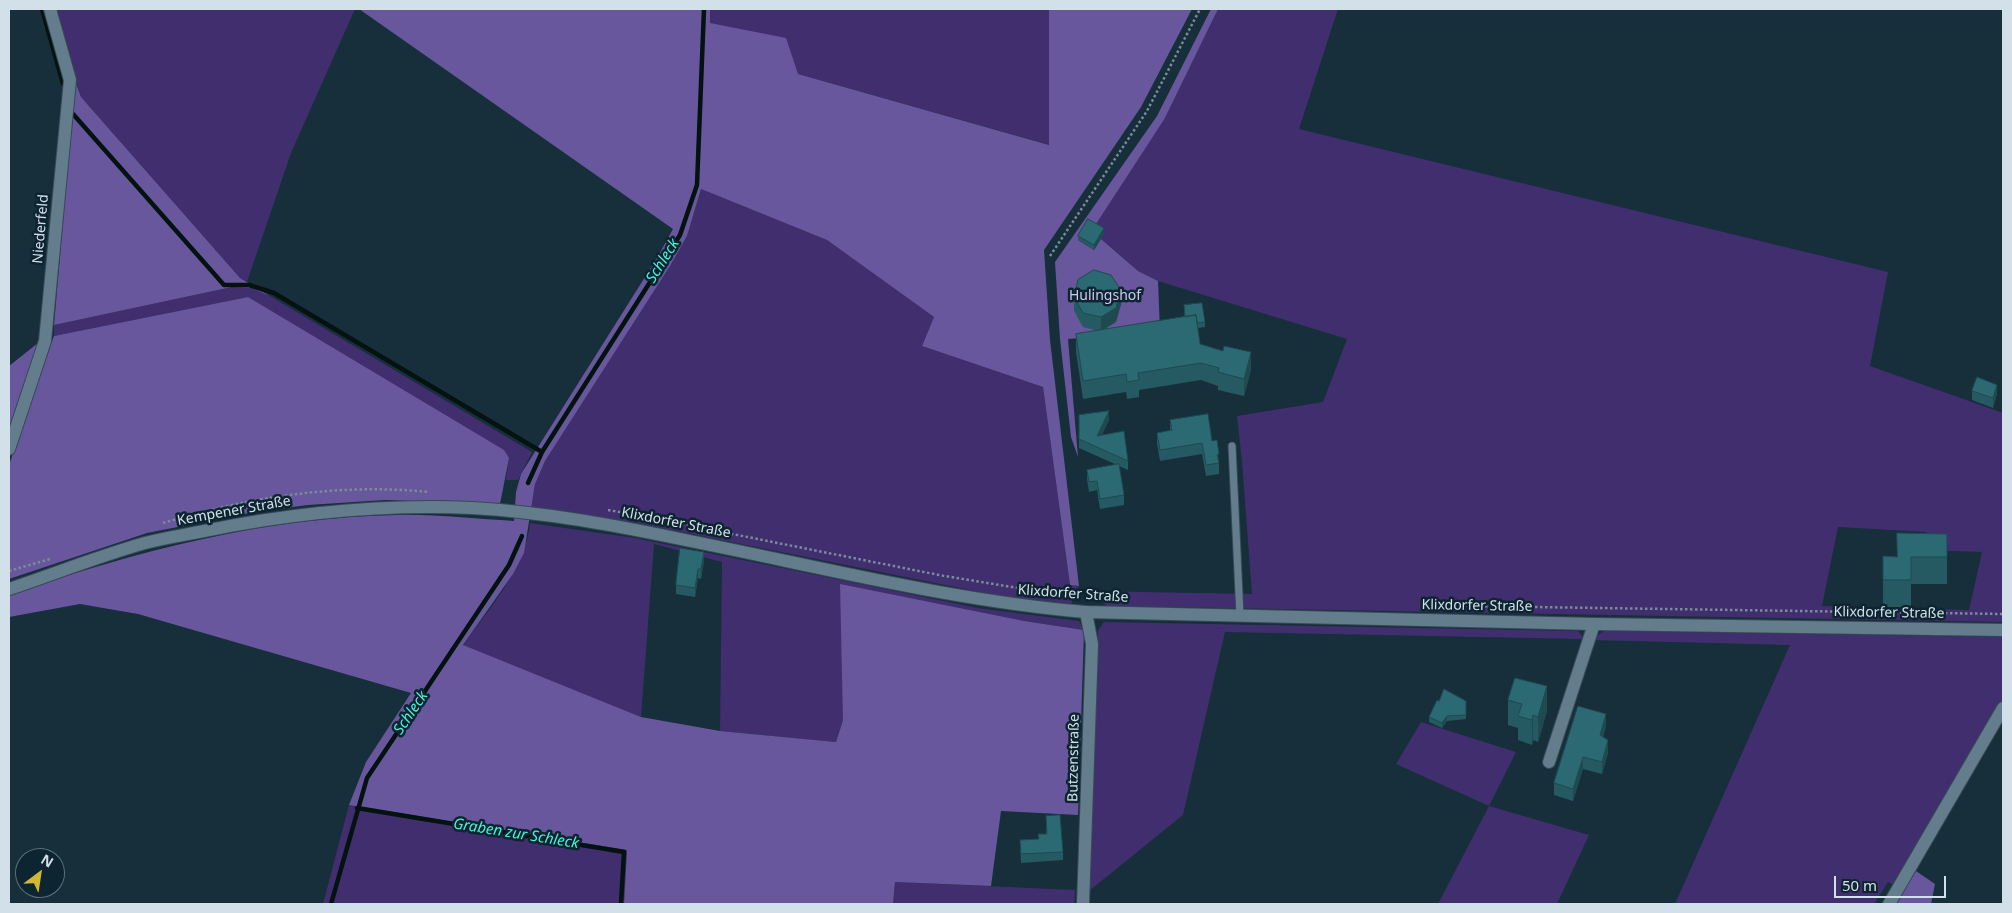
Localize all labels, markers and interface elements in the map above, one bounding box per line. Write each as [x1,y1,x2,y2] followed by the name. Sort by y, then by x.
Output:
[30,194,52,264] street label: Niederfeld
[642,236,684,286] water label: Schleck
[1069,288,1141,304] park label: Hulingshof
[176,493,292,529] street label: Kempener Straße
[620,504,732,542] street label: Klixdorfer Straße
[1017,582,1129,606] street label: Klixdorfer Straße
[1421,597,1533,615] street label: Klixdorfer Straße
[1833,604,1945,622] street label: Klixdorfer Straße
[390,688,432,738] water label: Schleck
[1065,714,1083,802] street label: Butzenstraße
[452,815,580,853] water label: Graben zur Schleck
[15,848,65,898] north arrow
[38,849,57,872] text: N
[1837,866,1950,898] scale bar
[1842,875,1877,895] text: 50 m

